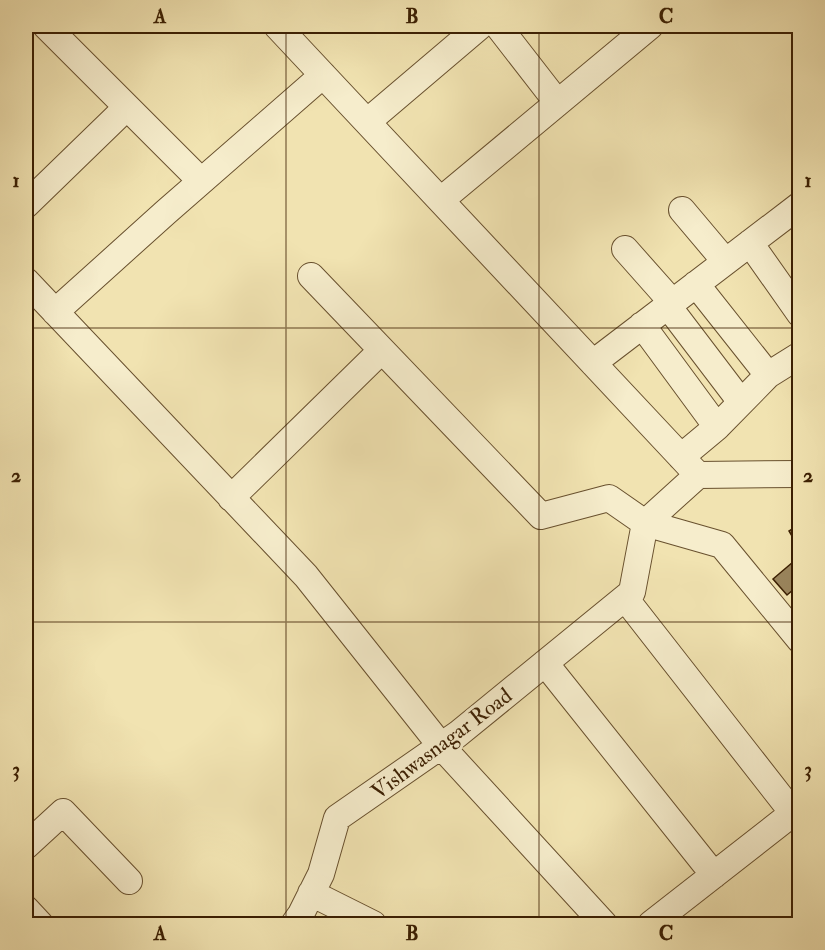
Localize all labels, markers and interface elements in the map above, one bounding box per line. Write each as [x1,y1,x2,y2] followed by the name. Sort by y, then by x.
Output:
[153,4,167,29] text: A
[405,4,419,29] text: B
[659,4,673,29] text: C
[12,168,20,193] text: 1
[804,168,812,193] text: 1
[11,463,21,488] text: 2
[803,463,813,488] text: 2
[366,682,518,806] street label: Vishwasnagar Road
[12,757,20,782] text: 3
[804,757,812,782] text: 3
[153,921,167,946] text: A
[405,921,419,946] text: B
[659,921,673,946] text: C

